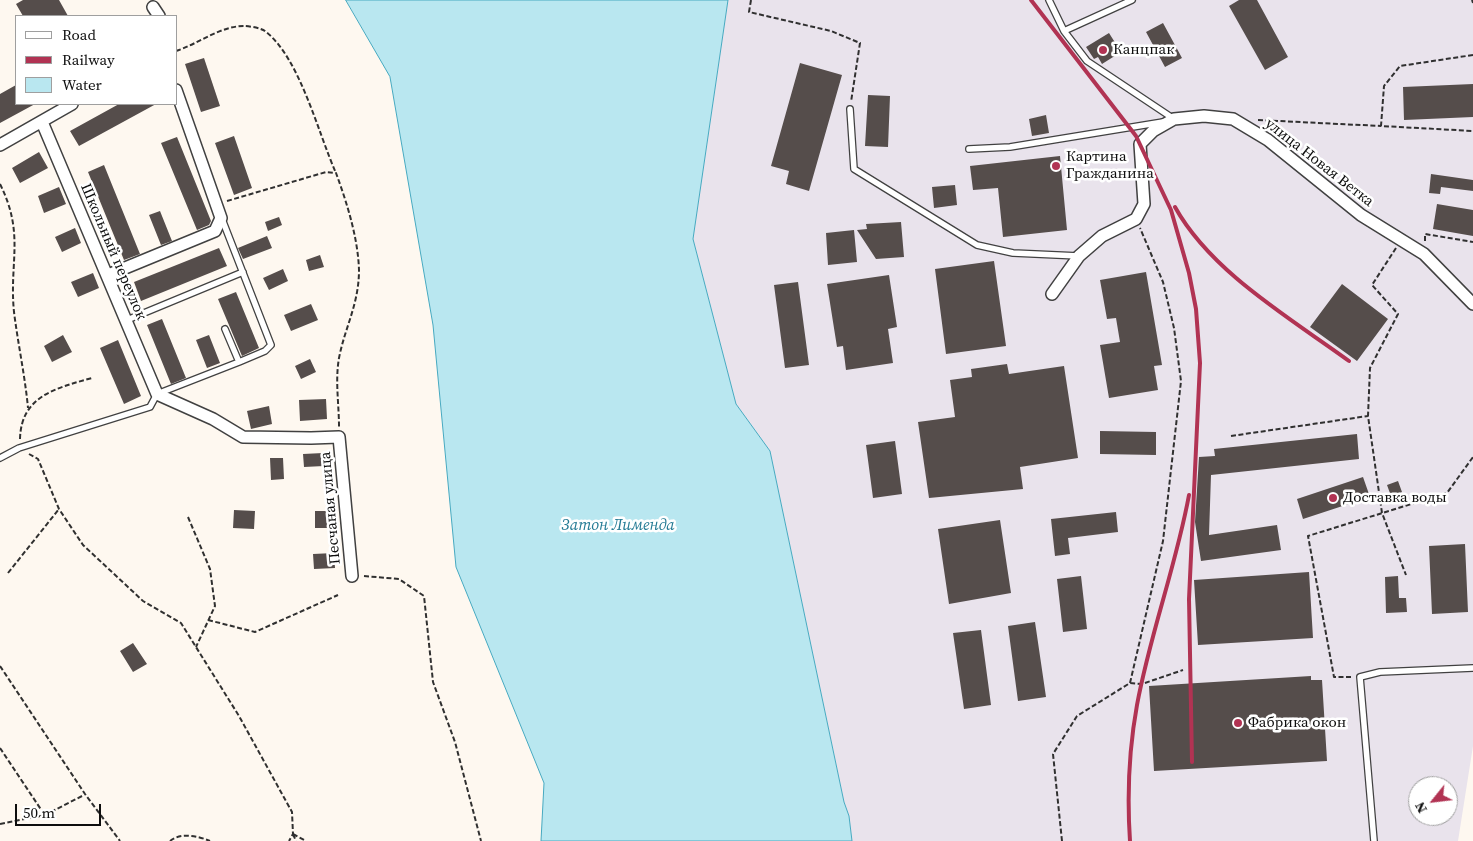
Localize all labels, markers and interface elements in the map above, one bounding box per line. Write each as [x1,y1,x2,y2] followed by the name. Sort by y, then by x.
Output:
[15,15,178,105] legend
[62,24,96,45] text: Road
[1113,41,1174,59] place label: Канцпак
[1097,44,1109,56] marker: Канцпак
[62,49,115,70] text: Railway
[62,74,102,95] text: Water
[1261,115,1377,211] street label: улица Новая Ветка
[1066,148,1154,183] place label: Картина Гражданина
[1050,160,1062,172] marker: Картина Гражданина
[76,181,150,323] street label: Школьный переулок
[317,451,345,565] street label: Песчаная улица
[1343,489,1447,507] place label: Доставка воды
[1327,492,1339,504] marker: Доставка воды
[561,516,675,536] water label: Затон Лименда
[1248,714,1346,732] place label: Фабрика окон
[1232,717,1244,729] marker: Фабрика окон
[1408,776,1458,826] north arrow
[18,794,104,826] scale bar
[1410,798,1432,817] text: N
[23,802,55,823] text: 50 m

